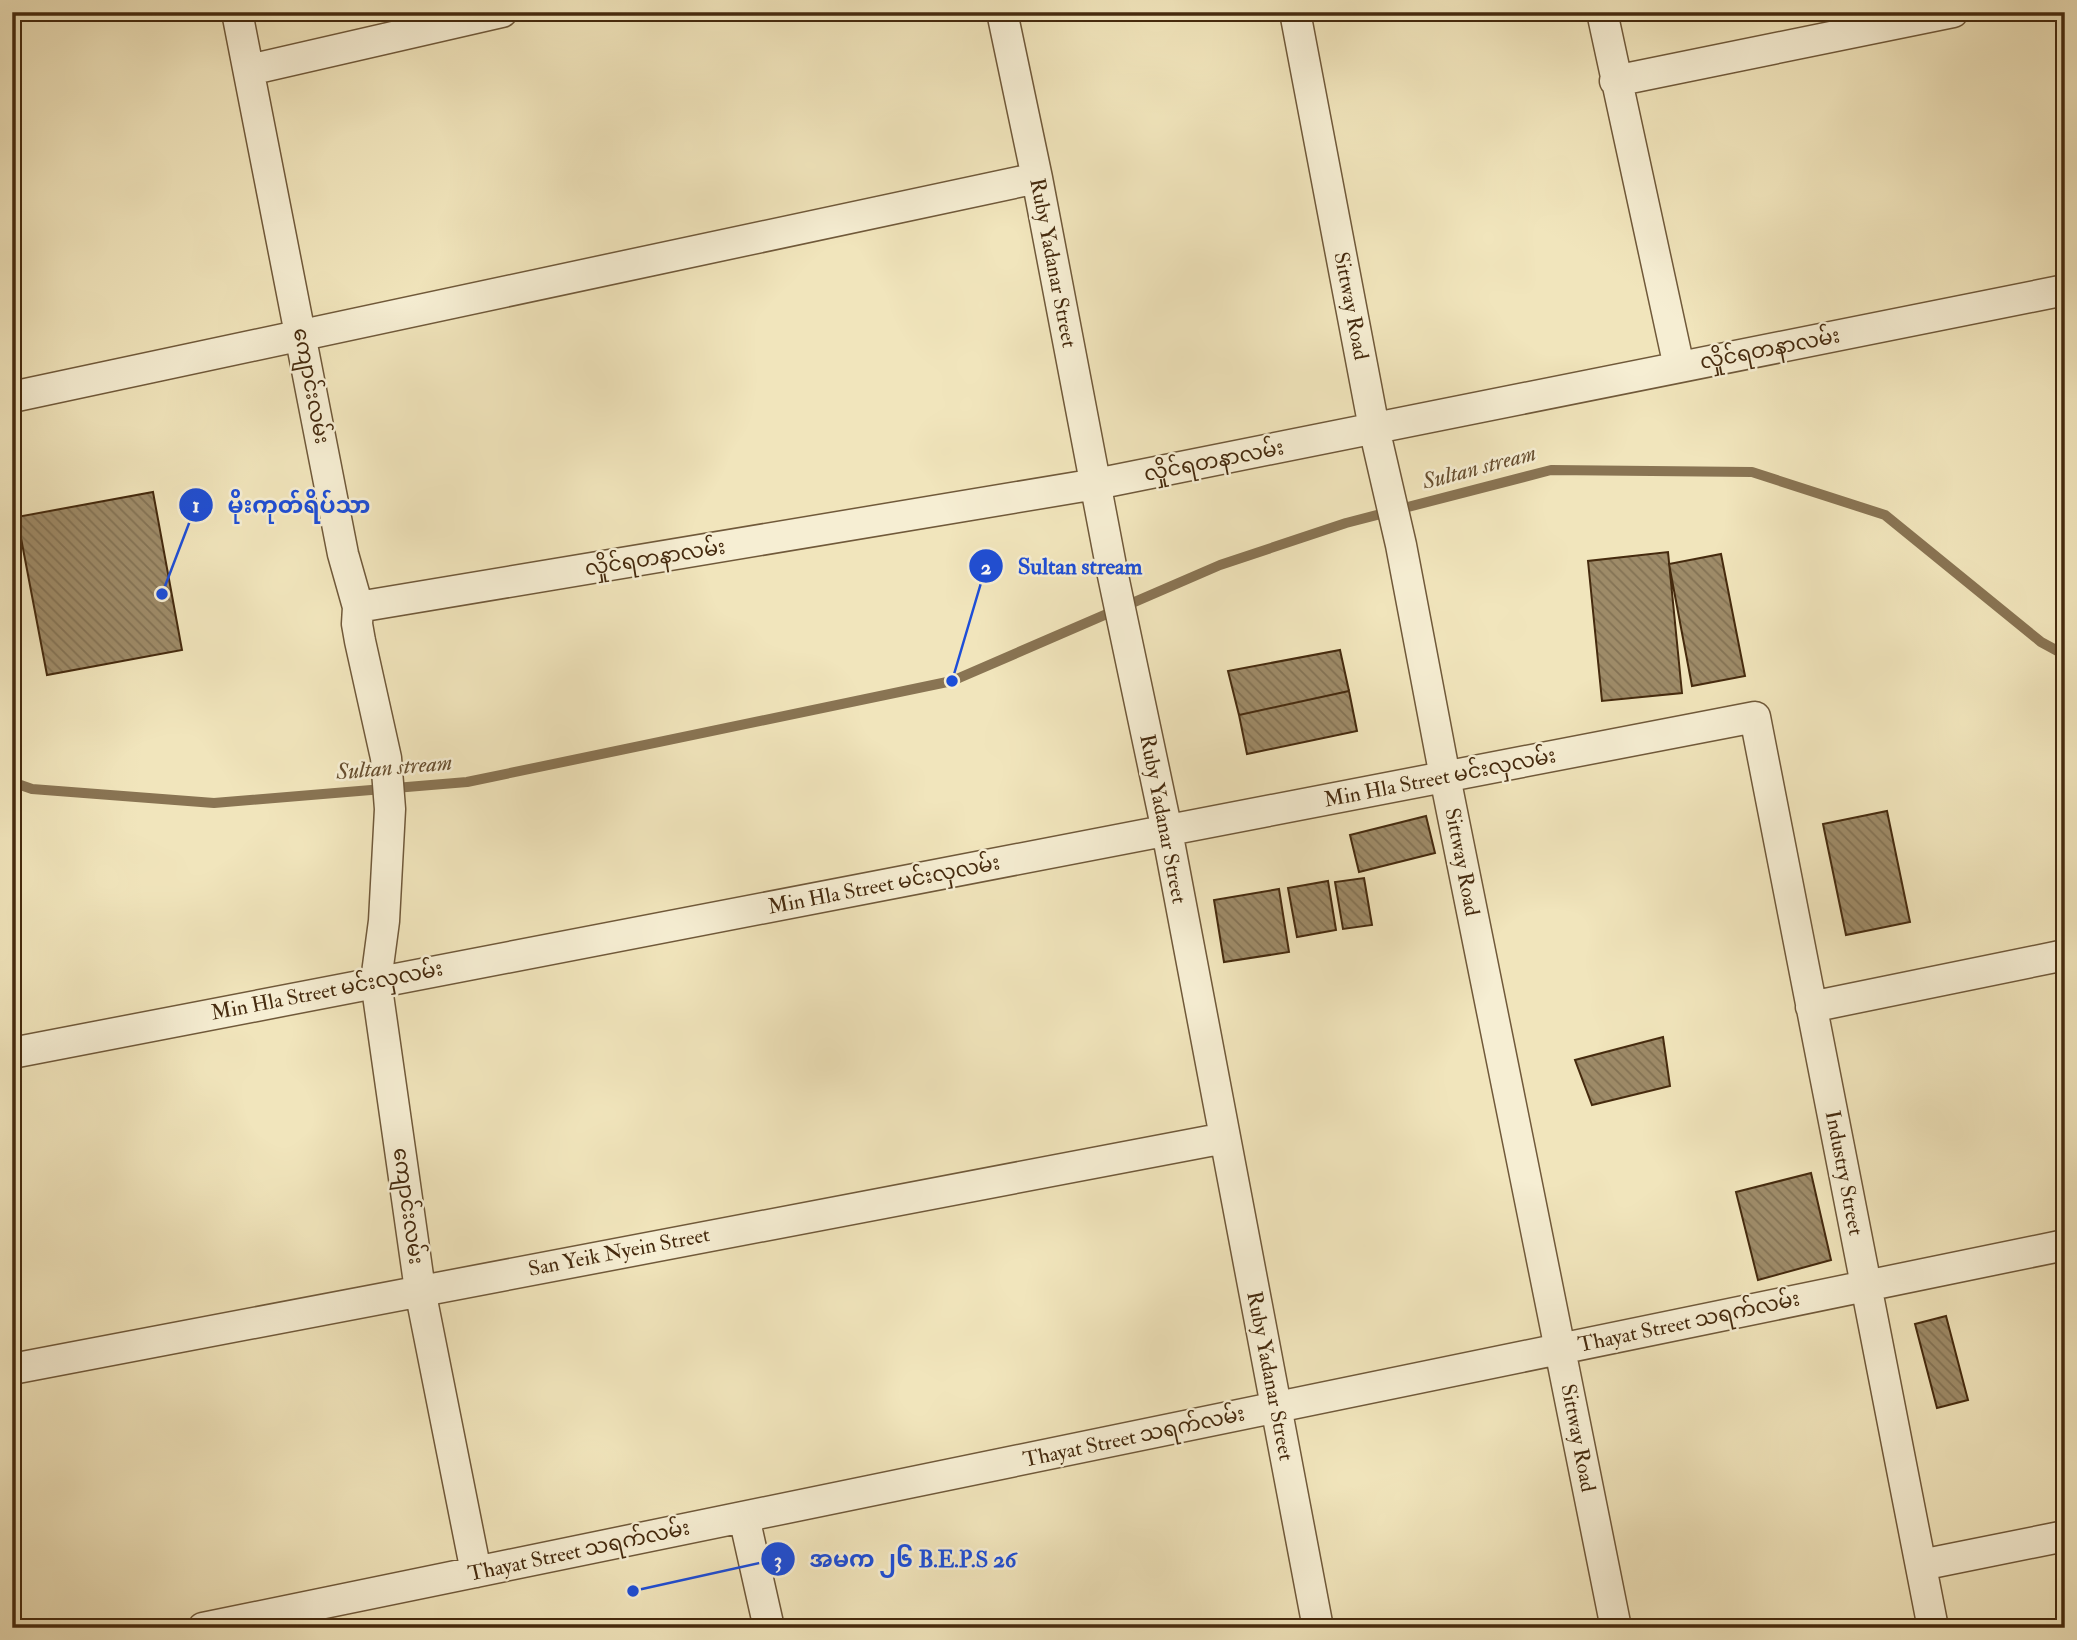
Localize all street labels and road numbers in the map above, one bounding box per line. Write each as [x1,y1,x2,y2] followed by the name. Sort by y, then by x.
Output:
[1023,176,1083,350] street label: Ruby Yadanar Street
[1327,250,1375,363] street label: Sittway Road
[1697,319,1843,379] street label: လှိုင်ရတနာလမ်း
[283,325,338,447] street label: ကျောင်းလမ်း
[1141,431,1287,491] street label: လှိုင်ရတနာလမ်း
[582,531,728,585] street label: လှိုင်ရတနာလမ်း
[1133,732,1193,906] street label: Ruby Yadanar Street
[1321,739,1559,817] street label: Min Hla Street မင်းလှလမ်း
[1438,806,1486,919] street label: Sittway Road
[765,846,1003,924] street label: Min Hla Street မင်းလှလမ်း
[208,952,446,1030] street label: Min Hla Street မင်းလှလမ်း
[1819,1108,1869,1238] street label: Industry Street
[382,1145,433,1267] street label: ကျောင်းလမ်း
[526,1221,712,1283] street label: San Yeik Nyein Street
[1575,1282,1803,1362] street label: Thayat Street သရက်လမ်း
[1240,1289,1300,1463] street label: Ruby Yadanar Street
[1554,1382,1602,1495] street label: Sittway Road
[1020,1397,1248,1477] street label: Thayat Street သရက်လမ်း
[465,1511,693,1591] street label: Thayat Street သရက်လမ်း

